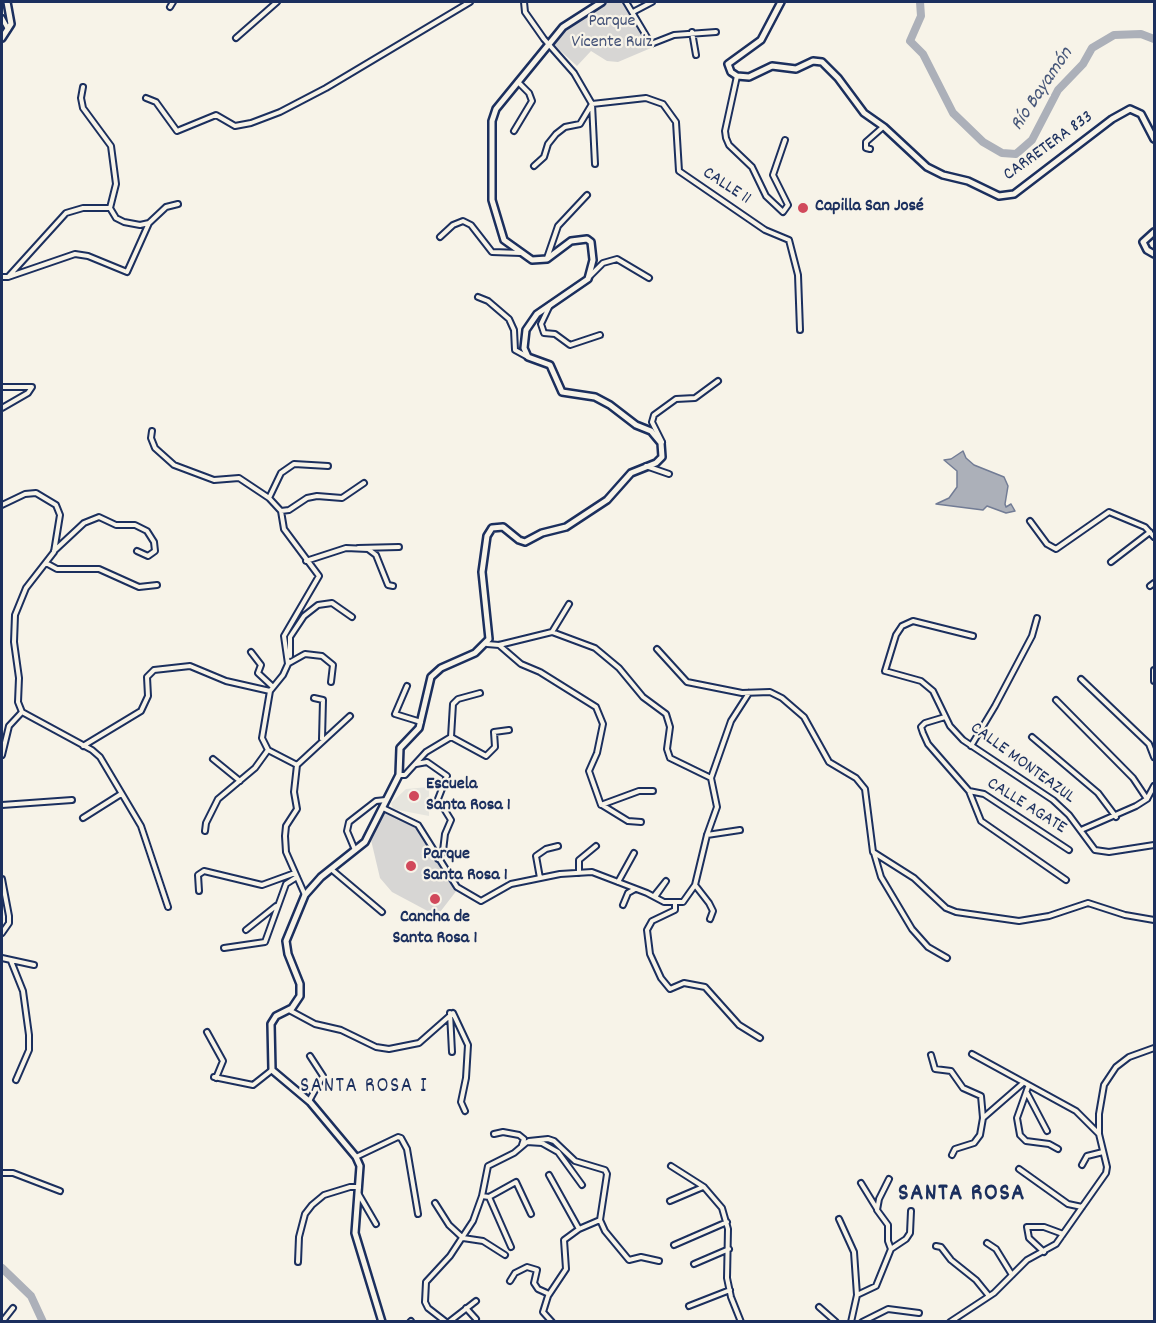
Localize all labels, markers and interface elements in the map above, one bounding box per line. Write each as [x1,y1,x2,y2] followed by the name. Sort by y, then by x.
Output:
[572,12,652,54] park label: Parque Vicente Ruiz
[1006,44,1080,136] water label: Río Bayamón
[1000,107,1098,187] street label: CARRETERA 833
[698,163,754,211] street label: CALLE 11
[815,197,924,219] place label: Capilla San José
[796,201,810,215] marker: Capilla San José
[965,719,1079,809] street label: CALLE MONTEAZUL
[982,774,1070,840] street label: CALLE AGATE
[426,775,511,818] place label: Escuela Santa Rosa 1
[407,789,421,803] marker: Escuela Santa Rosa 1
[423,845,508,888] place label: Parque Santa Rosa 1
[404,859,418,873] marker: Parque Santa Rosa 1
[428,892,442,906] marker: Cancha de Santa Rosa 1
[393,908,477,950] place label: Cancha de Santa Rosa 1
[300,1075,428,1101] district label: SANTA ROSA I
[898,1182,1026,1210] district label: SANTA ROSA

